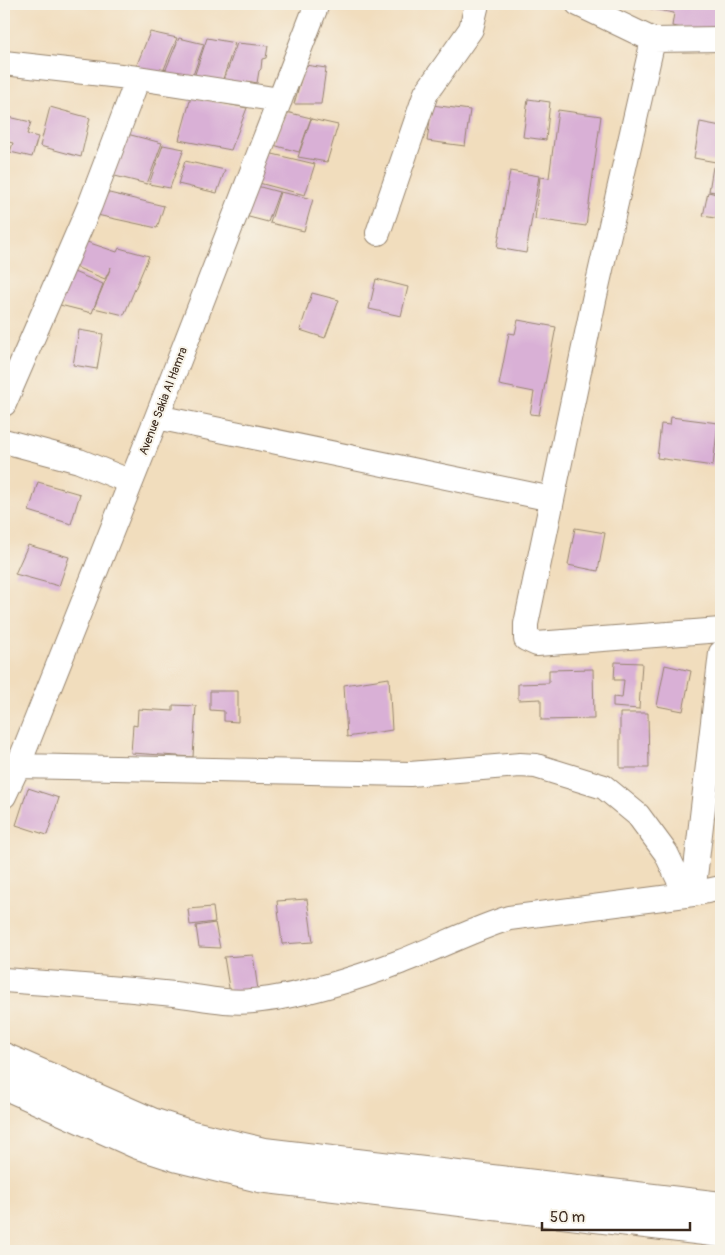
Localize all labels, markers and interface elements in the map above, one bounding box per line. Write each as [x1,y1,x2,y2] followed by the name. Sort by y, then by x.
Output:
[136,345,191,457] street label: Avenue Sakia Al Hamra
[542,1200,690,1232] scale bar
[550,1208,585,1227] text: 50 m

